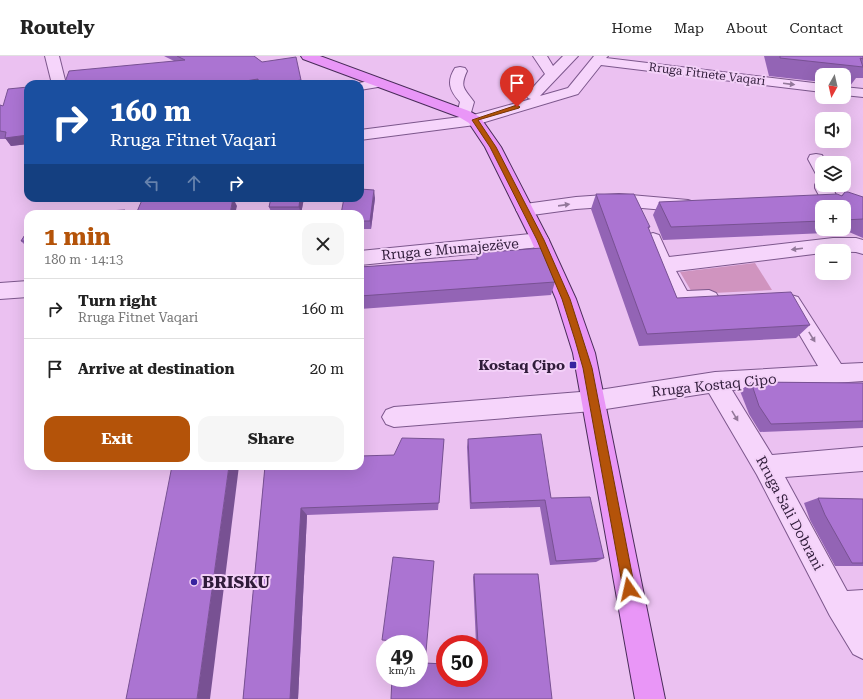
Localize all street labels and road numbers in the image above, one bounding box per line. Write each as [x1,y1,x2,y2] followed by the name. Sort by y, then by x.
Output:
[648,60,766,88] street label: Rruga Fitnete Vaqari
[381,235,520,263] street label: Rruga e Mumajezëve
[651,370,777,400] street label: Rruga Kostaq Cipo
[753,453,827,573] street label: Rruga Sali Dobrani

